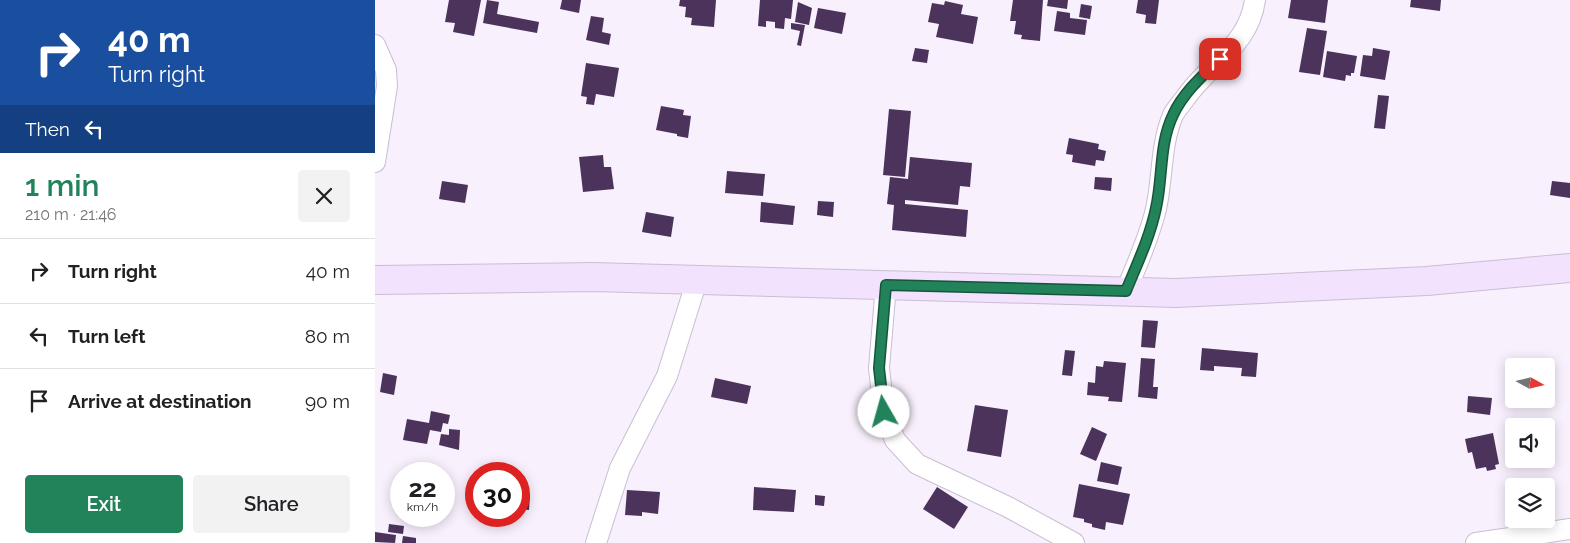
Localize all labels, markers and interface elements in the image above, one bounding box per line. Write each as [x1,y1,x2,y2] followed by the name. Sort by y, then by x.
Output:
[108,19,190,60] text: 40 m
[25,20,90,85] icon: right
[1199,38,1241,80] pin
[1206,45,1234,73] icon: arrive
[108,61,205,87] text: Turn right
[80,115,108,143] icon: left
[25,118,70,140] text: Then
[25,168,100,203] text: 1 min
[298,170,350,222] button: close
[25,205,117,224] text: 210 m · 21:46
[25,257,53,285] icon: right
[68,260,157,282] text: Turn right
[306,260,350,282] text: 40 m
[25,322,53,350] icon: left
[68,325,145,347] text: Turn left
[305,325,350,347] text: 80 m
[1505,358,1555,408] north arrow
[1505,358,1555,528] map controls
[857,385,909,437] position arrow
[25,387,53,415] icon: arrive
[68,390,252,412] text: Arrive at destination
[305,390,350,412] text: 90 m
[1505,418,1555,468] button: sound
[465,462,530,527] speed limit sign: 30
[408,473,437,503] text: 22
[25,475,183,533] button: Exit
[193,475,350,533] button: Share
[1505,478,1555,528] button: layers
[407,500,438,514] text: km/h

